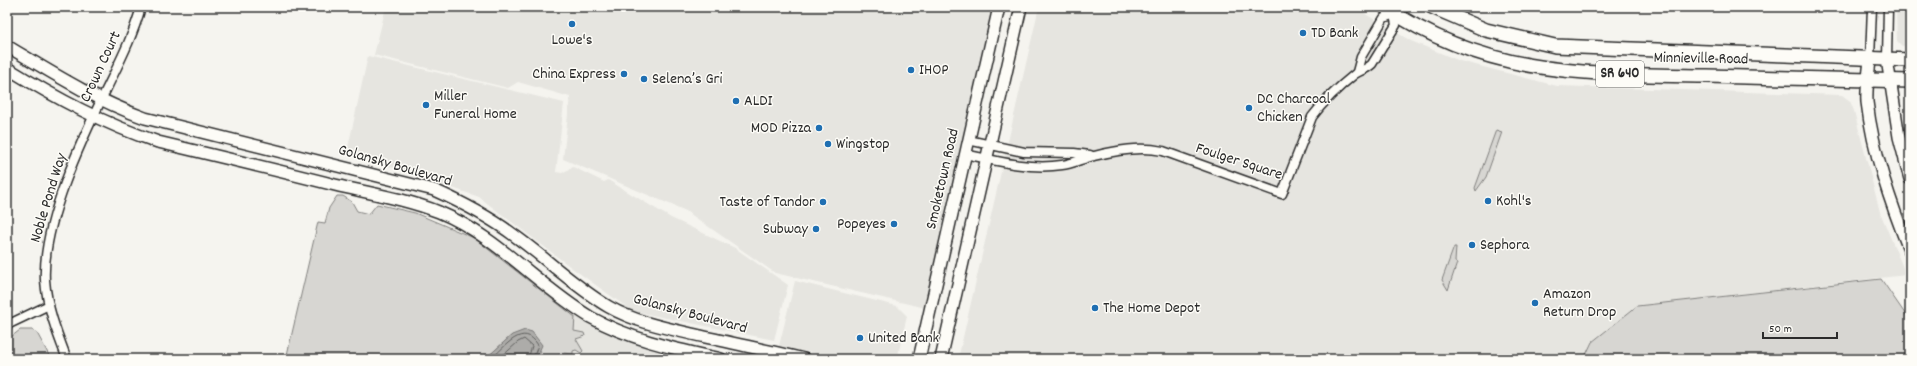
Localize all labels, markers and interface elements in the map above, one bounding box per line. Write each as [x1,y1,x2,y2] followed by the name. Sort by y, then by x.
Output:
[567,19,577,29] marker: Lowe's
[1311,22,1358,45] place label: TD Bank
[74,28,128,106] street label: Crown Court
[1298,28,1308,38] marker: TD Bank
[552,29,593,52] place label: Lowe's
[1653,47,1749,71] street label: Minnieville Road
[919,59,949,82] place label: IHOP
[1596,61,1644,87] road number: SR 640
[532,63,616,86] place label: China Express
[906,65,916,75] marker: IHOP
[652,68,722,91] place label: Selena’s Gri
[619,69,629,79] marker: China Express
[639,74,649,84] marker: Selena’s Gri
[434,85,517,126] place label: Miller Funeral Home
[1257,88,1331,129] place label: DC Charcoal Chicken
[744,90,773,113] place label: ALDI
[731,96,741,106] marker: ALDI
[421,100,431,110] marker: Miller Funeral Home
[1244,103,1254,113] marker: DC Charcoal Chicken
[751,117,811,140] place label: MOD Pizza
[814,123,824,133] marker: MOD Pizza
[920,126,966,232] street label: Smoketown Road
[836,133,890,156] place label: Wingstop
[1193,137,1285,187] street label: Foulger Square
[335,139,455,193] street label: Golansky Boulevard
[823,139,833,149] marker: Wingstop
[24,150,74,246] street label: Noble Pond Way
[1496,190,1532,213] place label: Kohl's
[719,191,815,214] place label: Taste of Tandor
[1483,196,1493,206] marker: Kohl's
[818,197,828,207] marker: Taste of Tandor
[837,213,886,236] place label: Popeyes
[763,218,809,241] place label: Subway
[889,219,899,229] marker: Popeyes
[811,224,821,234] marker: Subway
[1480,234,1530,257] place label: Sephora
[1467,240,1477,250] marker: Sephora
[1543,283,1616,324] place label: Amazon Return Drop
[630,288,750,340] street label: Golansky Boulevard
[1103,297,1200,320] place label: The Home Depot
[1530,298,1540,308] marker: Amazon Return Drop
[1090,303,1100,313] marker: The Home Depot
[1763,314,1837,340] scale bar
[1769,321,1792,338] text: 50 m
[868,327,939,350] place label: United Bank
[855,333,865,343] marker: United Bank

